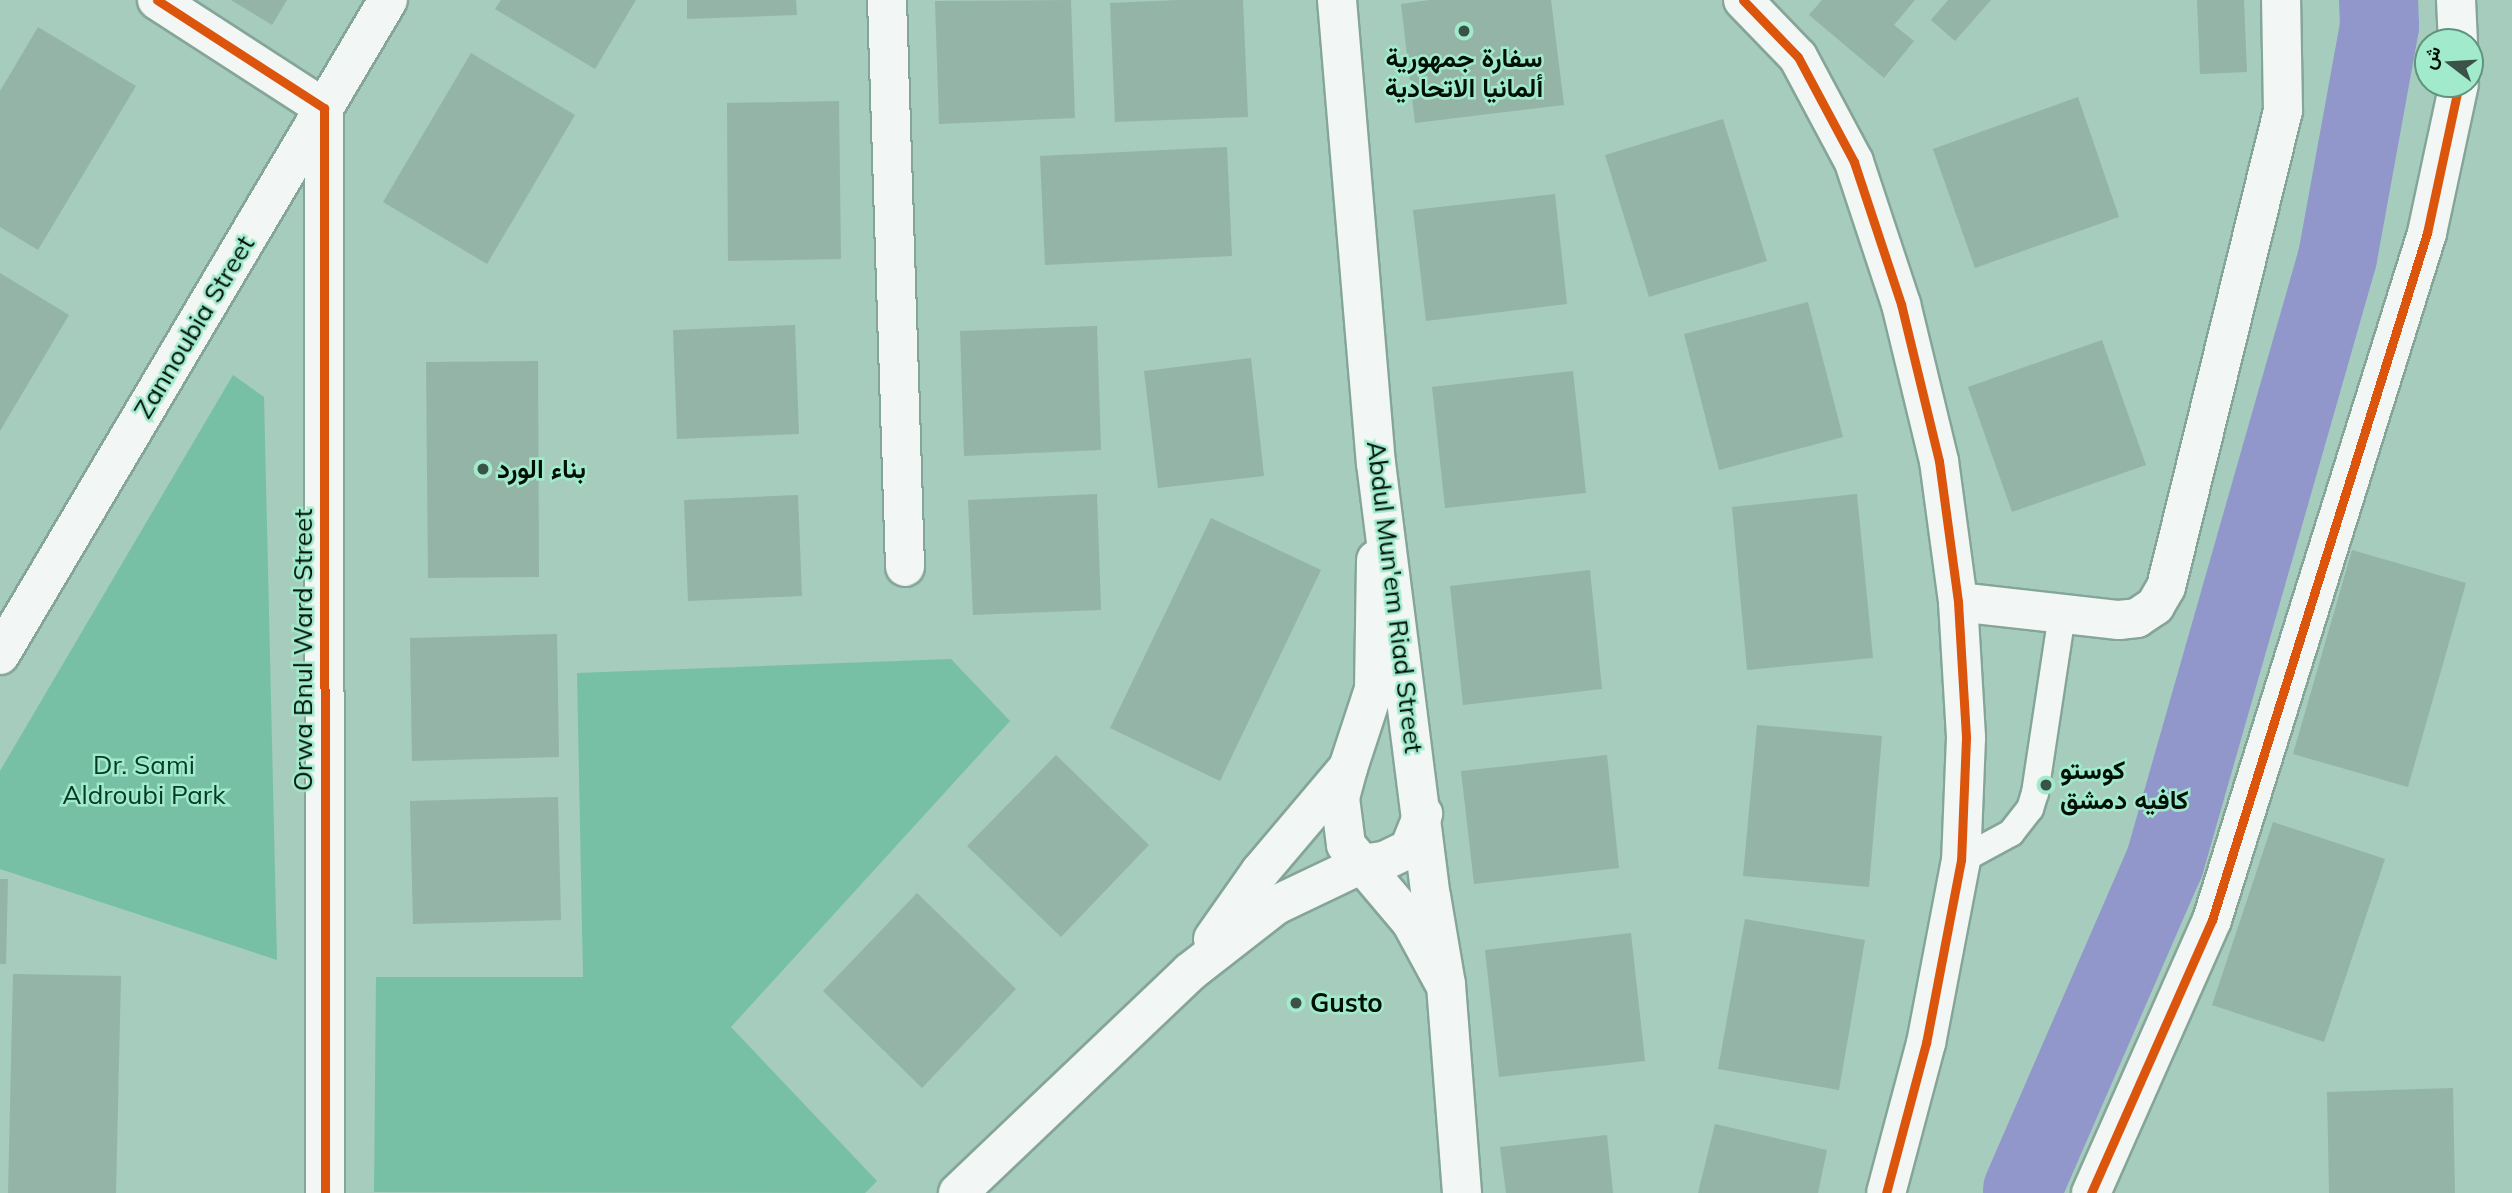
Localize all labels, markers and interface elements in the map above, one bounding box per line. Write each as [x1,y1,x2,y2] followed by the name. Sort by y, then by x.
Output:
[1456,23,1472,39] marker: سفارة جمهورية ألمانيا الاتحادية
[2414,28,2484,98] north arrow
[1385,42,1543,104] place label: سفارة جمهورية ألمانيا الاتحادية
[2416,43,2446,72] text: ش
[127,230,261,424] street label: Zannoubia Street
[1360,439,1430,755] street label: Abdul Mun'em Riad Street
[497,453,586,485] place label: بناء الورد
[475,461,491,477] marker: بناء الورد
[287,509,319,791] street label: Orwa Bnul Ward Street
[62,749,226,810] park label: Dr. Sami Aldroubi Park
[2060,754,2189,816] place label: كوستو كافيه دمشق
[2038,777,2054,793] marker: كوستو كافيه دمشق
[1310,987,1383,1019] place label: Gusto
[1288,995,1304,1011] marker: Gusto

